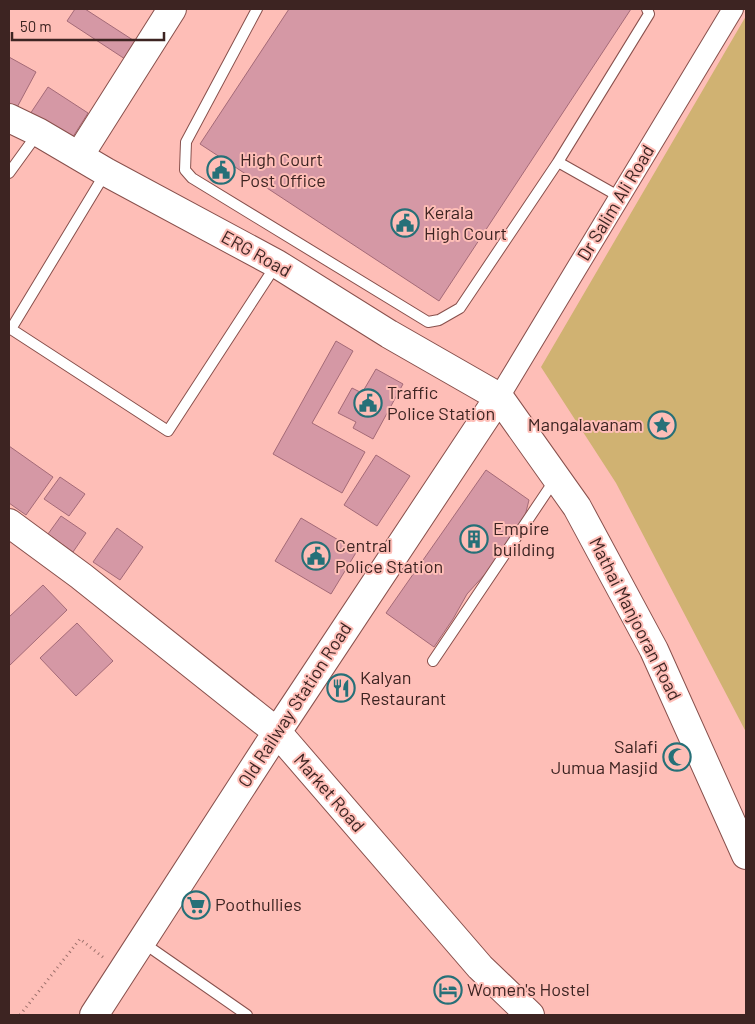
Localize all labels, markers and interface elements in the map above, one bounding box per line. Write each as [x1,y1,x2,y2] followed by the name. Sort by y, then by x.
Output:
[12,10,165,42] scale bar
[20,17,52,35] text: 50 m
[572,141,658,264] street label: Dr Salim Ali Road
[240,148,326,191] place label: High Court Post Office
[206,155,236,185] public building icon: High Court Post Office
[424,201,507,244] place label: Kerala High Court
[390,208,420,238] public building icon: Kerala High Court
[218,225,295,281] street label: ERG Road
[387,381,495,424] place label: Traffic Police Station
[353,388,383,418] public building icon: Traffic Police Station
[647,410,677,440] place icon: Mangalavanam
[528,413,643,435] place label: Mangalavanam
[493,517,555,560] place label: Empire building
[459,524,489,554] building icon: Empire building
[585,533,687,704] street label: Mathai Manjooran Road
[335,534,443,577] place label: Central Police Station
[301,541,331,571] public building icon: Central Police Station
[233,618,356,791] street label: Old Railway Station Road
[360,666,446,709] place label: Kalyan Restaurant
[326,673,356,703] restaurant icon: Kalyan Restaurant
[551,735,658,778] place label: Salafi Jumua Masjid
[662,742,692,772] mosque icon: Salafi Jumua Masjid
[290,749,370,836] street label: Market Road
[181,890,211,920] supermarket icon: Poothullies
[215,893,302,915] place label: Poothullies
[433,975,463,1005] hotel icon: Women's Hostel
[467,978,590,1000] place label: Women's Hostel

